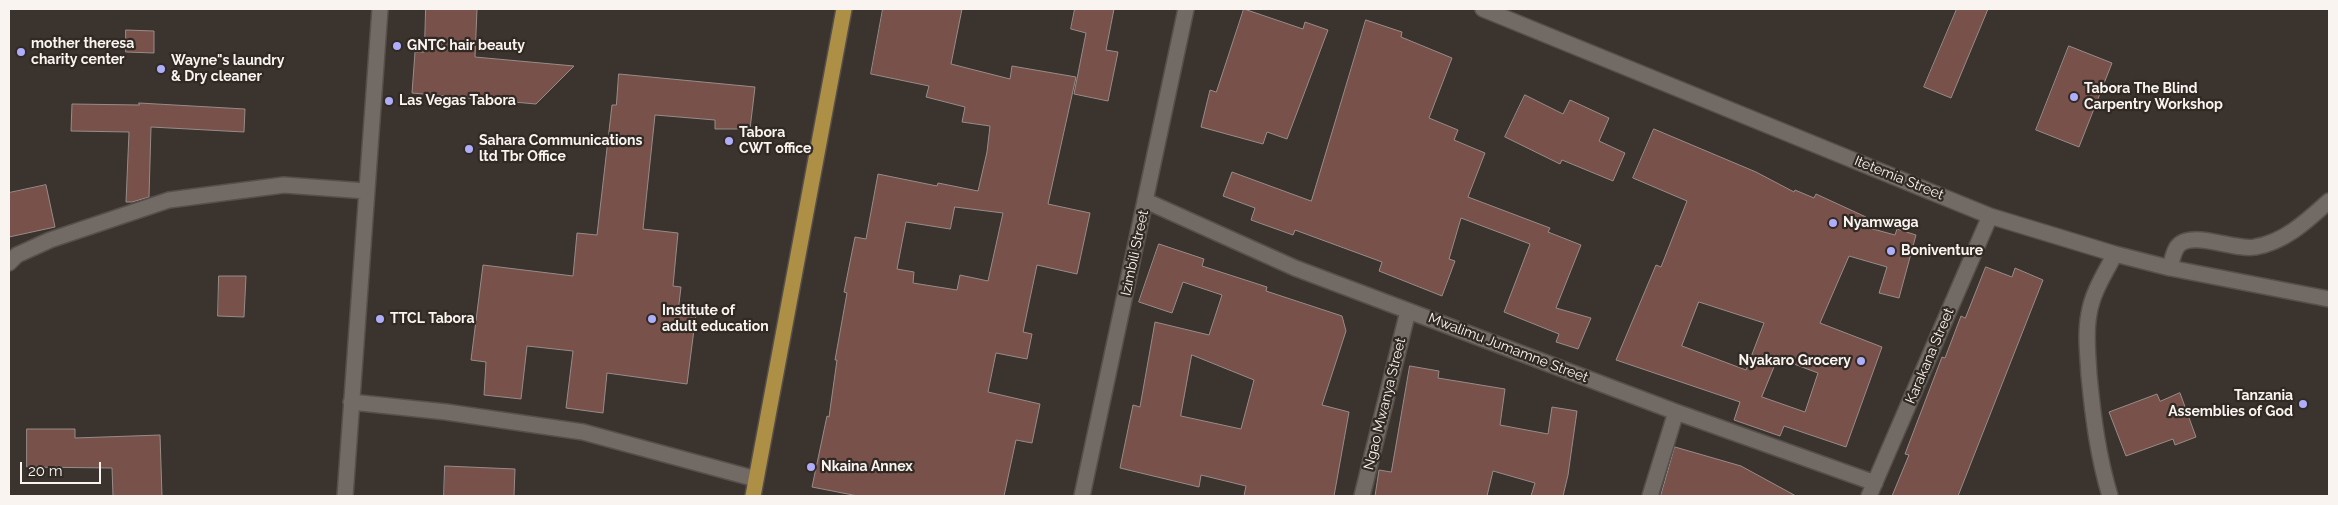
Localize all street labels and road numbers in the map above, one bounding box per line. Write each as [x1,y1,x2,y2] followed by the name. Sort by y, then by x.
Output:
[1852,152,1946,204] street label: Itetemia Street
[1118,209,1152,297] street label: Izimbili Street
[1902,306,1958,406] street label: Karakana Street
[1426,310,1590,386] street label: Mwalimu Jumamne Street
[1360,336,1410,472] street label: Ngao Mwanya Street

